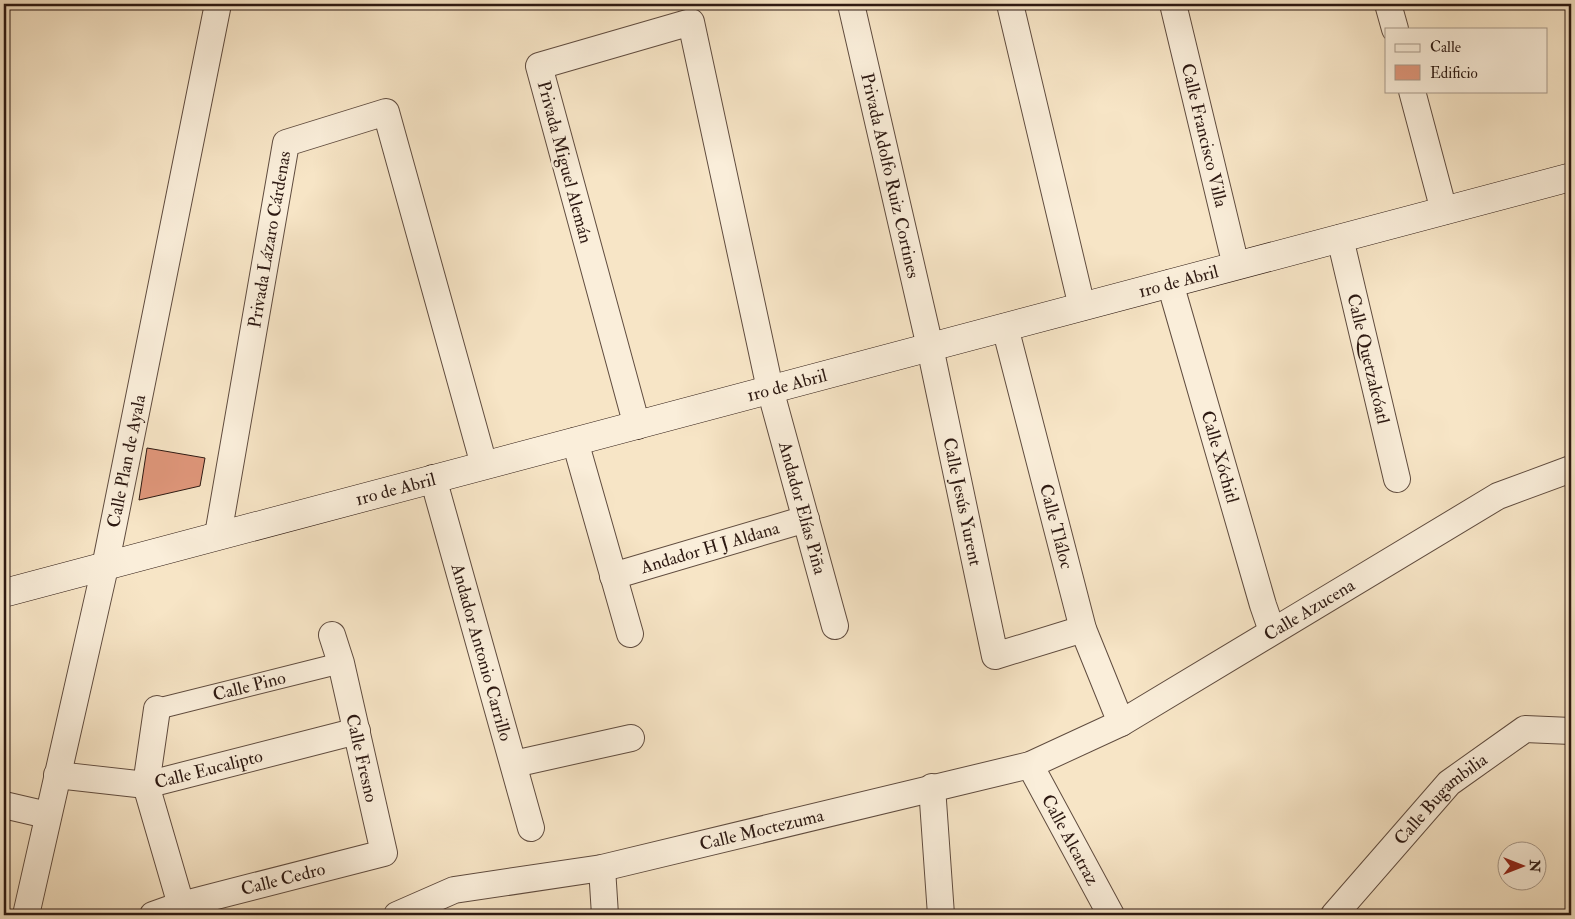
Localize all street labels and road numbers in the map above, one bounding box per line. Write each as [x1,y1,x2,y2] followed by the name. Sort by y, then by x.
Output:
[1176,61,1233,210] street label: Calle Francisco Villa
[855,71,925,281] street label: Privada Adolfo Ruiz Cortines
[532,78,597,246] street label: Privada Miguel Alemán
[243,149,296,330] street label: Privada Lázaro Cárdenas
[1136,260,1221,303] street label: 1ro de Abril
[1342,291,1395,427] street label: Calle Quetzalcóatl
[744,364,830,407] street label: 1ro de Abril
[102,392,151,530] street label: Calle Plan de Ayala
[1195,408,1244,506] street label: Calle Xóchitl
[937,436,987,568] street label: Calle Jesús Yurent
[773,438,831,578] street label: Andador Elías Piña
[353,468,439,511] street label: 1ro de Abril
[1034,482,1078,572] street label: Calle Tláloc
[637,516,783,580] street label: Andador H J Aldana
[445,560,517,744] street label: Andador Antonio Carrillo
[1260,574,1360,646] street label: Calle Azucena
[210,666,288,707] street label: Calle Pino
[340,712,383,805] street label: Calle Fresno
[152,745,265,794] street label: Calle Eucalipto
[1389,748,1493,850] street label: Calle Bugambilia
[1036,790,1104,890] street label: Calle Alcatraz
[697,804,827,856] street label: Calle Moctezuma
[239,857,328,901] street label: Calle Cedro

